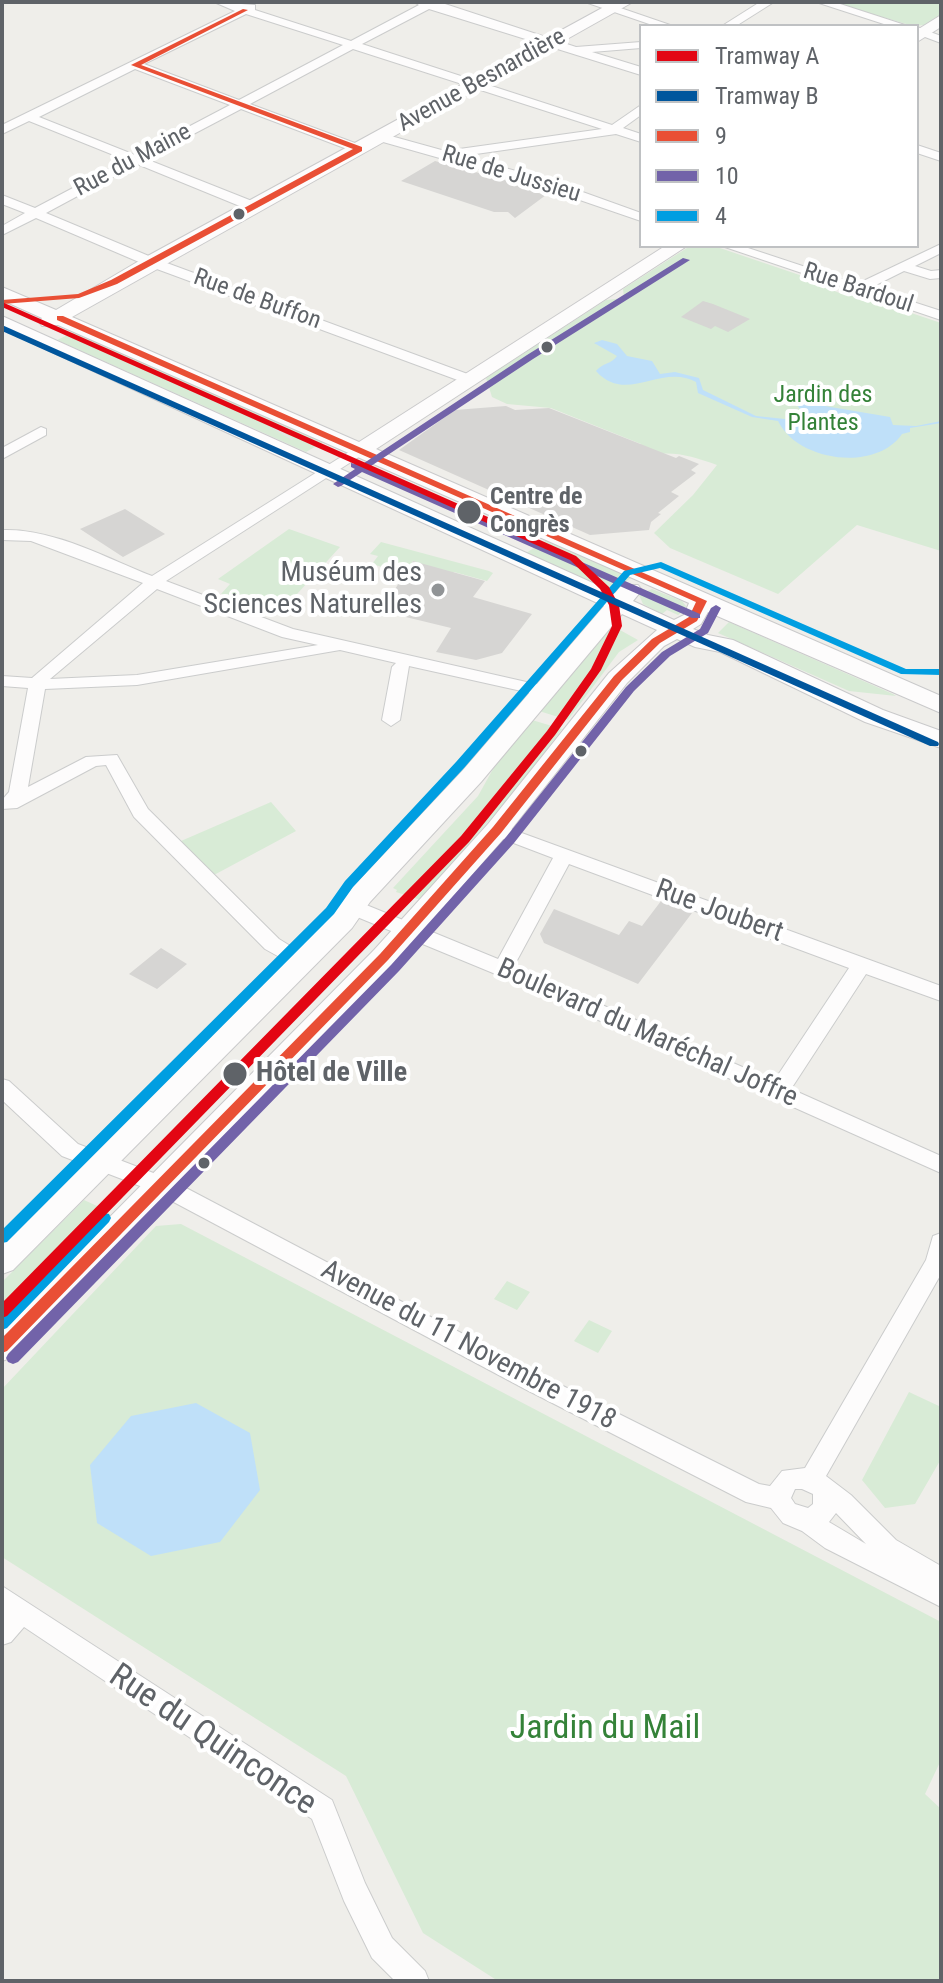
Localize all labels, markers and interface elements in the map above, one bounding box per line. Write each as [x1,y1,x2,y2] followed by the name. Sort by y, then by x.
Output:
[393,23,571,139] street label: Avenue Besnardière
[639,24,919,248] legend
[715,42,819,70] text: Tramway A
[715,82,819,110] text: Tramway B
[70,118,196,204] street label: Rue du Maine
[715,122,727,150] text: 9
[438,140,584,210] street label: Rue de Jussieu
[715,162,739,190] text: 10
[715,202,727,230] text: 4
[231,206,247,222] unlabelled marker
[799,258,917,320] street label: Rue Bardoul
[189,264,325,336] street label: Rue de Buffon
[539,339,555,355] unlabelled marker
[774,382,872,438] park label: Jardin des Plantes
[490,484,582,540] place label: Centre de Congrès
[455,498,483,526] marker: Centre de Congrès
[203,557,422,623] place label: Muséum des Sciences Naturelles
[429,581,447,599] marker: Muséum des Sciences Naturelles
[573,743,589,759] unlabelled marker
[651,873,787,951] street label: Rue Joubert
[492,953,802,1115] street label: Boulevard du Maréchal Joffre
[256,1057,407,1091] place label: Hôtel de Ville
[221,1060,249,1088] marker: Hôtel de Ville
[196,1155,212,1171] unlabelled marker
[315,1254,621,1438] street label: Avenue du 11 Novembre 1918
[101,1657,323,1825] street label: Rue du Quinconce
[510,1709,700,1749] park label: Jardin du Mail

